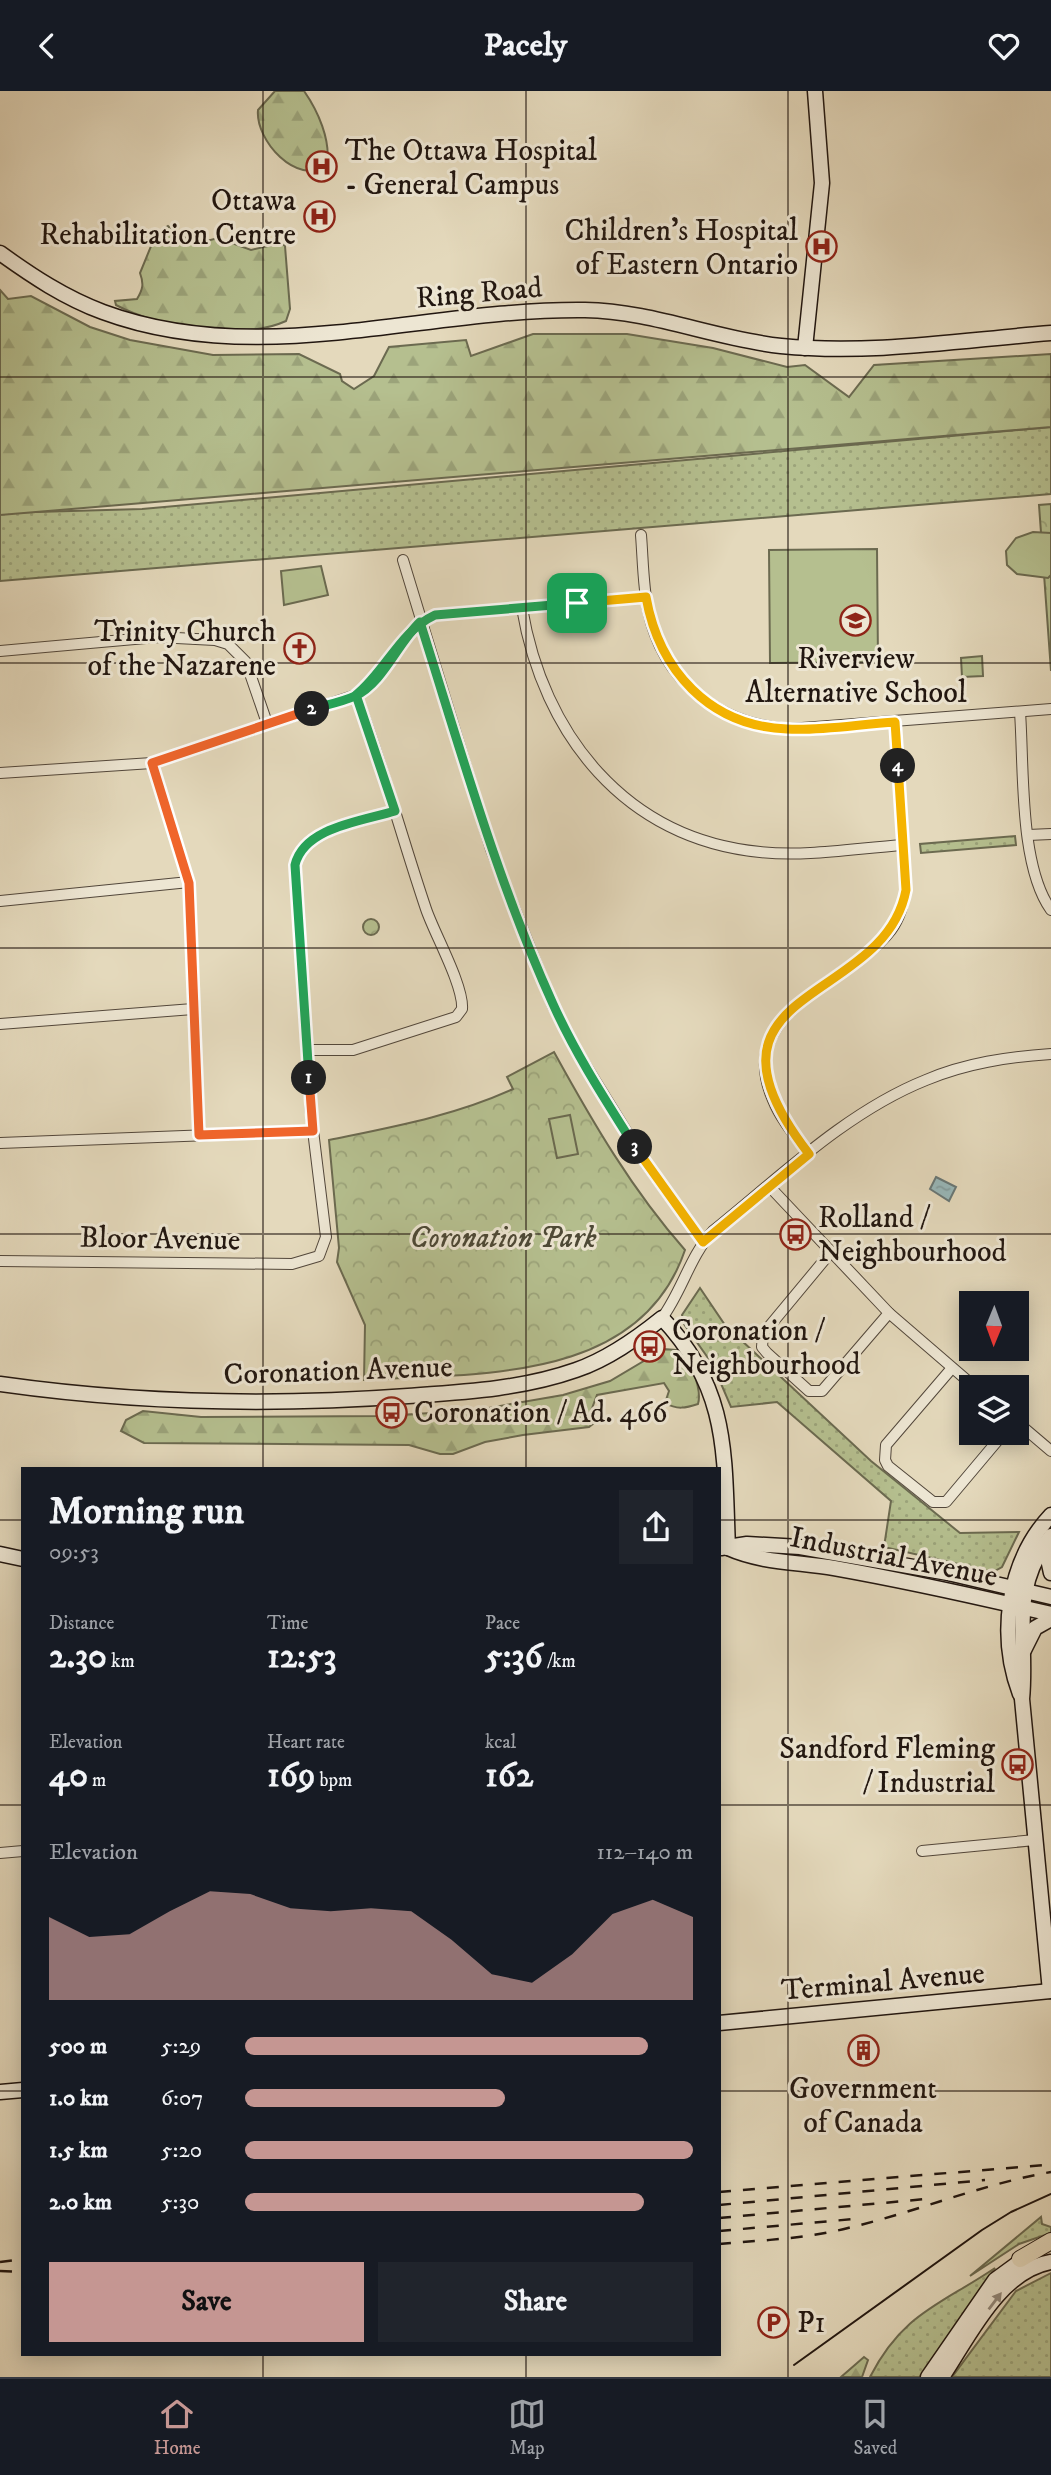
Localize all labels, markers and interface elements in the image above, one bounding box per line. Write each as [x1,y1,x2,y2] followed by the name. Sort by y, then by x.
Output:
[484,26,567,66] text: Pacely
[28,27,66,65] icon: back
[985,27,1023,65] icon: heart
[345,133,597,204] place label: The Ottawa Hospital - General Campus
[305,150,339,184] hospital icon: The Ottawa Hospital - General Campus
[39,183,296,254] place label: Ottawa Rehabilitation Centre
[302,200,336,234] hospital icon: Ottawa Rehabilitation Centre
[564,213,798,284] place label: Children's Hospital of Eastern Ontario
[804,230,838,264] hospital icon: Children's Hospital of Eastern Ontario
[414,270,544,317] street label: Ring Road
[547,573,607,633] pin
[558,584,596,622] icon: arrive
[839,603,873,637] school or university icon: Riverview Alternative School
[87,614,276,685] place label: Trinity Church of the Nazarene
[282,631,316,665] church icon: Trinity Church of the Nazarene
[745,641,967,712] place label: Riverview Alternative School
[294,691,330,727] pin: 2
[307,697,316,720] text: 2
[880,749,916,783] pin: 4
[892,754,903,777] text: 4
[292,1061,326,1095] pin: 1
[305,1066,312,1089] text: 1
[618,1129,652,1165] pin: 3
[631,1135,638,1158] text: 3
[818,1200,1007,1271] place label: Rolland / Neighbourhood
[778,1217,812,1251] bus stop icon: Rolland / Neighbourhood
[79,1220,241,1259] street label: Bloor Avenue
[410,1220,597,1257] park label: Coronation Park
[959,1291,1029,1361] north arrow
[959,1291,1029,1445] map controls
[672,1313,861,1384] place label: Coronation / Neighbourhood
[632,1330,666,1364] bus stop icon: Coronation / Neighbourhood
[223,1349,453,1394] street label: Coronation Avenue
[959,1375,1029,1445] button: layers
[374,1395,408,1429] bus stop icon: Coronation / Ad. 466
[414,1395,669,1432] place label: Coronation / Ad. 466
[49,1488,244,1536] text: Morning run
[619,1490,693,1564] button: share
[787,1519,1001,1596] street label: Industrial Avenue
[49,1538,99,1567] text: 09:53
[49,1612,114,1635] text: Distance
[267,1612,308,1635] text: Time
[485,1612,520,1635] text: Pace
[49,1635,107,1679] text: 2.30
[267,1635,337,1679] text: 12:53
[485,1635,543,1679] text: 5:36
[107,1650,135,1673] text: km
[543,1650,576,1673] text: /km
[49,1731,123,1754] text: Elevation
[267,1731,345,1754] text: Heart rate
[485,1731,516,1754] text: kcal
[779,1731,995,1802] place label: Sandford Fleming / Industrial
[1001,1748,1035,1782] bus stop icon: Sandford Fleming / Industrial
[49,1754,88,1798] text: 40
[267,1754,315,1798] text: 169
[485,1754,533,1798] text: 162
[88,1769,106,1792] text: m
[315,1769,352,1792] text: bpm
[49,1838,138,1867] text: Elevation
[596,1838,693,1867] text: 112–140 m
[780,1955,986,2010] street label: Terminal Avenue
[49,2032,107,2061] text: 500 m
[161,2032,201,2061] text: 5:29
[846,2033,880,2067] building icon: Government of Canada
[789,2071,937,2142] place label: Government of Canada
[49,2084,109,2113] text: 1.0 km
[161,2084,203,2113] text: 6:07
[49,2136,108,2165] text: 1.5 km
[161,2136,202,2165] text: 5:20
[49,2188,112,2217] text: 2.0 km
[161,2188,199,2217] text: 5:30
[49,2262,364,2342] button: Save
[378,2262,693,2342] button: Share
[988,2292,1002,2310] one-way arrow
[757,2305,791,2339] parking icon: P1
[797,2305,825,2342] place label: P1
[154,2395,201,2460] tab: Home
[508,2395,546,2460] tab: Map
[854,2395,897,2460] tab: Saved

